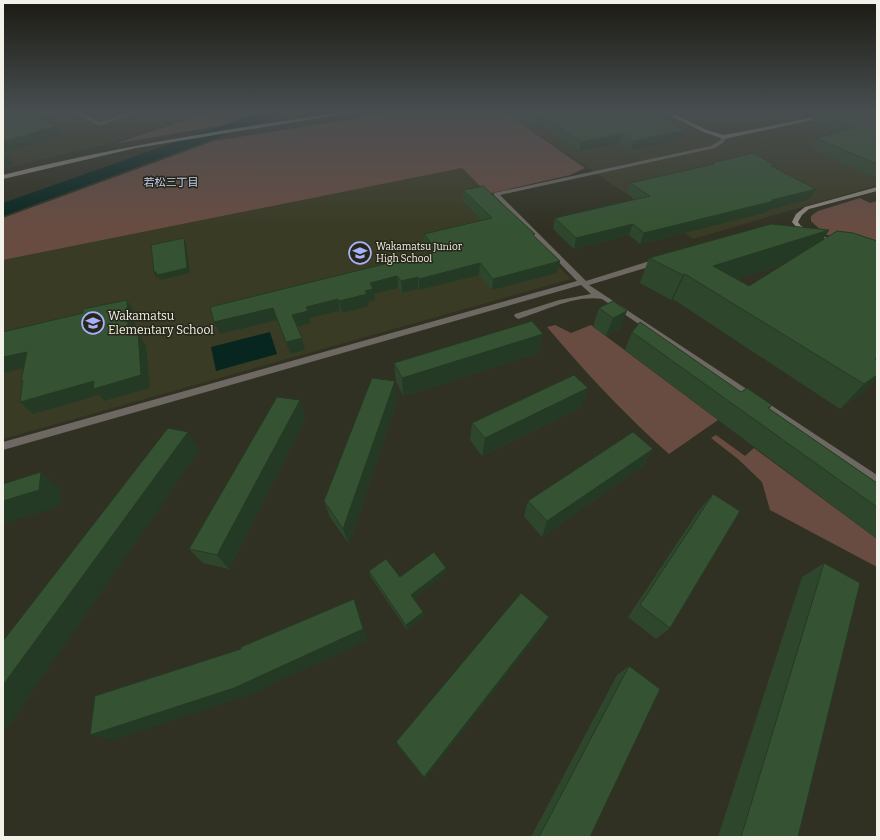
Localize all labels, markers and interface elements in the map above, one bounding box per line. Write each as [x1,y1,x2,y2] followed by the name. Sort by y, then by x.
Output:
[144,176,199,189] district label: 若松三丁目
[347,240,373,266] school or university icon: Wakamatsu Junior High School
[376,241,463,265] place label: Wakamatsu Junior High School
[108,309,214,337] place label: Wakamatsu Elementary School
[80,310,106,336] school or university icon: Wakamatsu Elementary School

